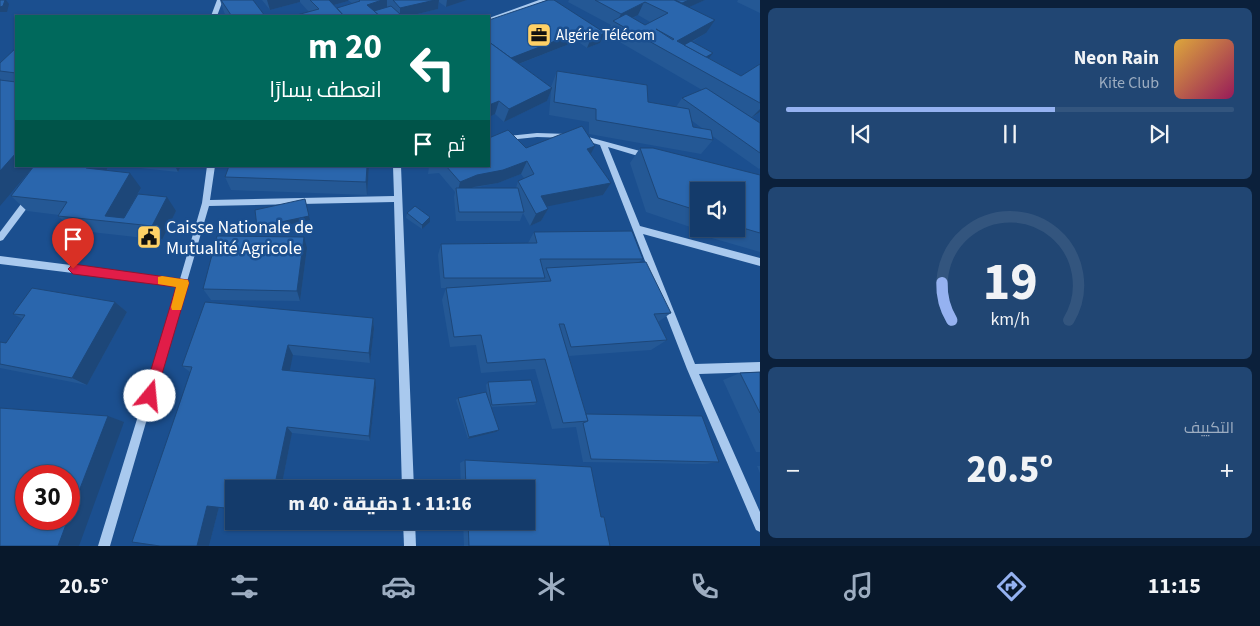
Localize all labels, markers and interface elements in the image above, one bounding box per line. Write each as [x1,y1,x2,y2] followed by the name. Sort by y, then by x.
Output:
[308,22,382,72] text: 20 m
[526,22,552,48] office icon: Algérie Télécom
[556,25,655,46] place label: Algérie Télécom
[400,35,465,100] icon: left
[1074,45,1159,72] text: Neon Rain
[1099,72,1159,94] text: Kite Club
[269,74,382,106] text: انعطف يسارًا
[847,120,875,148] icon: previous
[996,120,1024,148] icon: pause
[1145,120,1173,148] icon: next
[409,130,437,158] icon: arrive
[447,132,465,159] text: ثم
[690,182,745,237] map controls
[690,182,745,237] button: sound
[166,215,313,261] place label: Caisse Nationale de Mutualité Agricole
[52,218,94,269] pin
[136,224,162,250] public building icon: Caisse Nationale de Mutualité Agricole
[59,225,87,253] icon: arrive
[983,246,1037,320] text: 19
[990,307,1030,332] text: km/h
[123,369,175,421] position arrow
[1184,417,1234,439] text: التكييف
[967,443,1053,497] text: 20.5°
[786,451,800,491] text: −
[1220,451,1234,491] text: +
[15,465,80,530] speed limit sign: 30
[288,491,472,518] text: 11:16 · 1 دقيقة · 40 m
[227,569,262,604] icon: filters
[381,569,416,604] icon: car
[534,569,569,604] icon: climate
[687,569,722,604] icon: phone
[841,569,876,604] icon: music
[994,569,1029,604] icon: directions
[59,570,109,602] text: 20.5°
[1148,570,1201,602] text: 11:15

